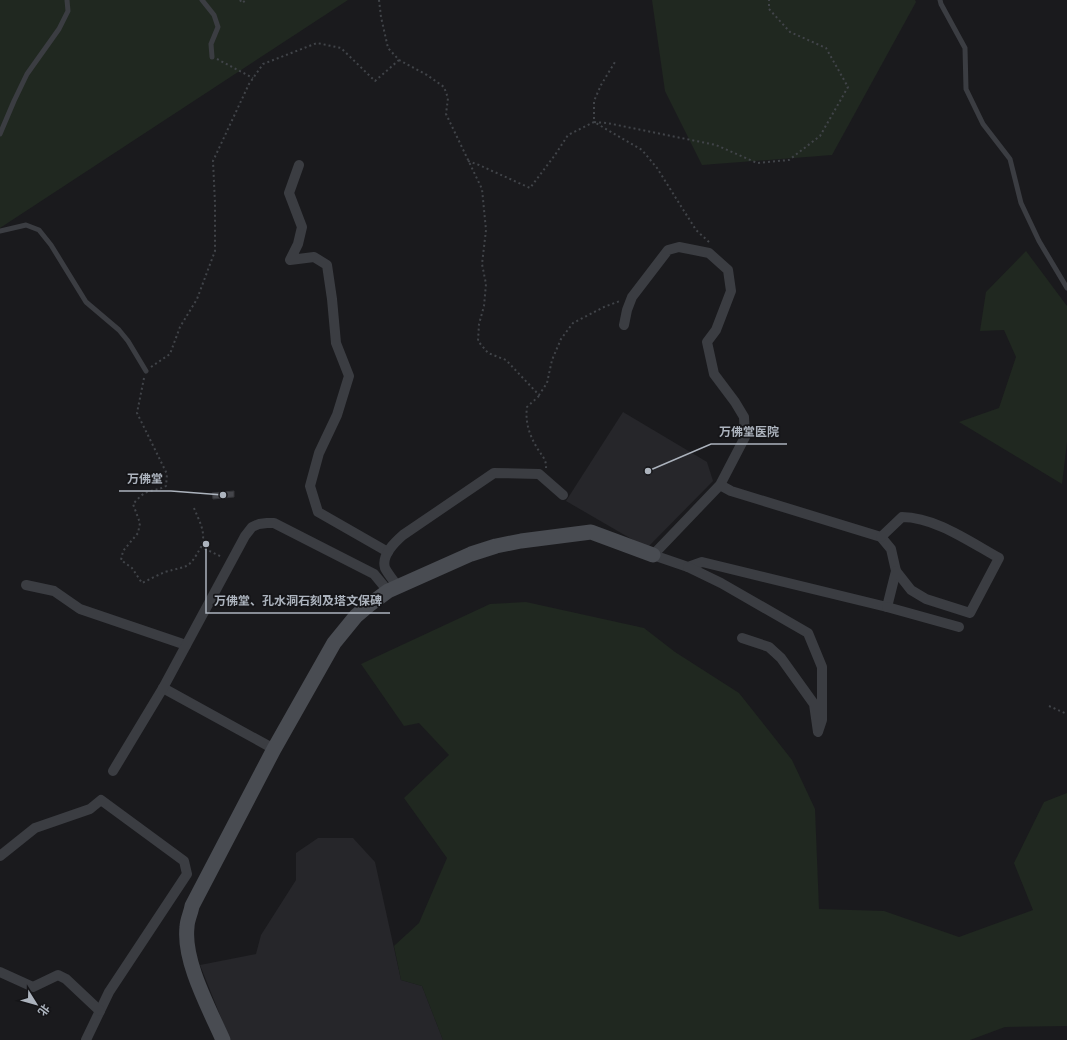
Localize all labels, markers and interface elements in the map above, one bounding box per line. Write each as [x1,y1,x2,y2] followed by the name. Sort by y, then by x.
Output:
[711,420,787,444] callout: 万佛堂医院
[719,425,779,439] text: 万佛堂医院
[119,467,171,491] callout: 万佛堂
[127,472,163,486] text: 万佛堂
[206,589,390,613] callout: 万佛堂、孔水洞石刻及塔文保碑
[214,594,382,608] text: 万佛堂、孔水洞石刻及塔文保碑
[16,984,56,1024] north arrow
[36,1002,52,1018] text: 北

